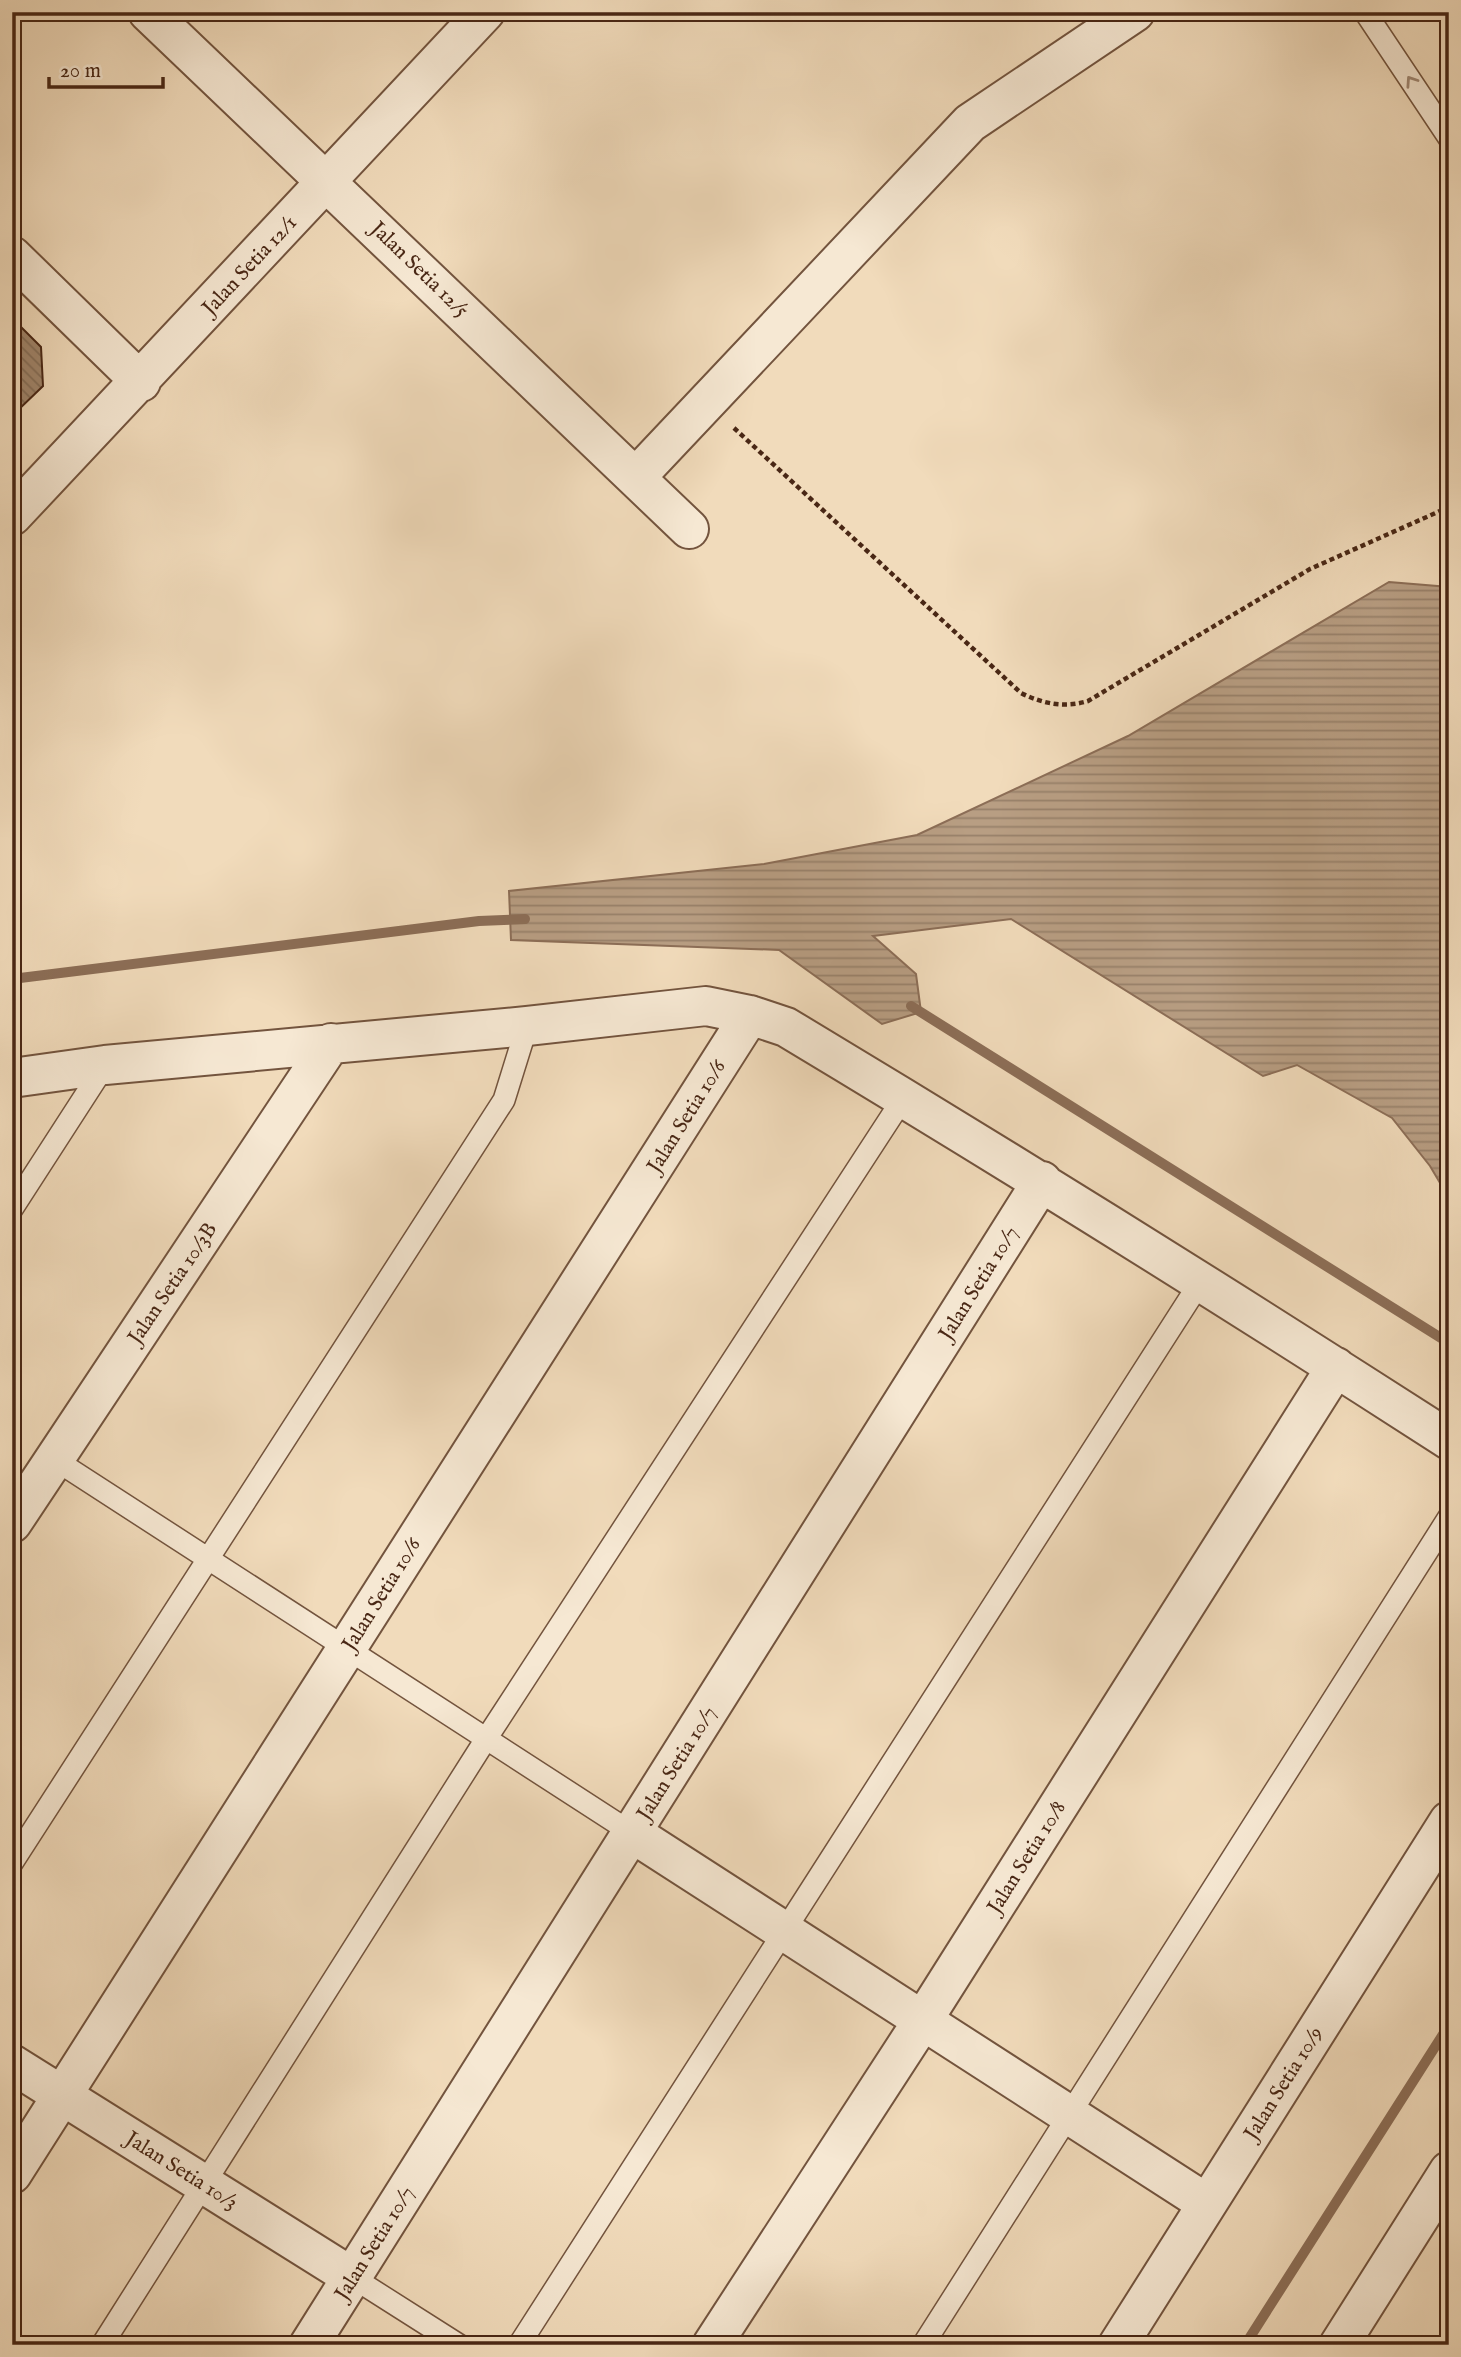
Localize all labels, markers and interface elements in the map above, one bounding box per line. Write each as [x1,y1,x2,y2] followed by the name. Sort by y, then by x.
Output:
[49,46,163,90] scale bar
[60,58,101,85] text: 20 m
[1406,76,1419,89] one-way arrow
[195,210,303,323] street label: Jalan Setia 12/1
[362,215,474,324] street label: Jalan Setia 12/5
[641,1054,733,1180] street label: Jalan Setia 10/6
[121,1218,224,1352] street label: Jalan Setia 10/3B
[932,1222,1025,1348] street label: Jalan Setia 10/7
[336,1532,428,1658] street label: Jalan Setia 10/6
[630,1702,723,1828] street label: Jalan Setia 10/7
[981,1796,1073,1921] street label: Jalan Setia 10/8
[1238,2022,1330,2147] street label: Jalan Setia 10/9
[118,2125,242,2217] street label: Jalan Setia 10/3
[328,2182,421,2308] street label: Jalan Setia 10/7

